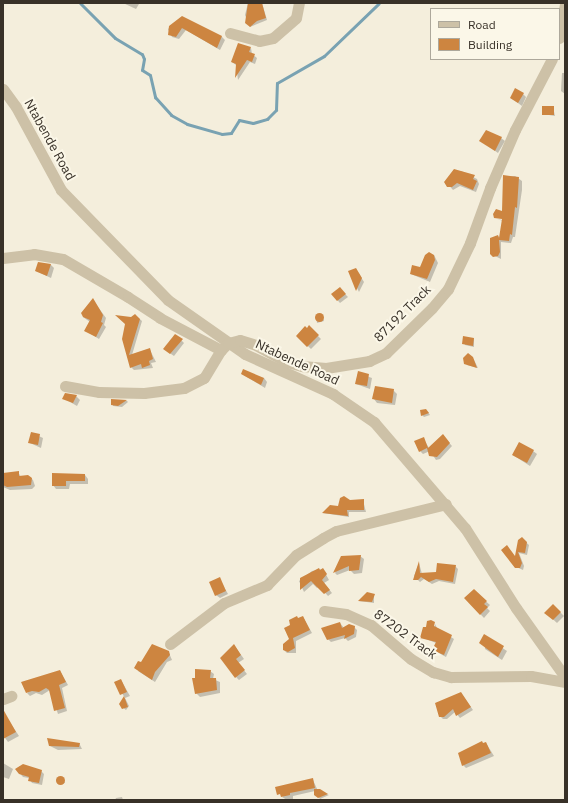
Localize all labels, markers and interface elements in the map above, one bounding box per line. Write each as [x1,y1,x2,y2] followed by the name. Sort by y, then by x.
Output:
[430,8,560,60] legend
[468,17,496,32] text: Road
[468,37,512,52] text: Building
[20,97,78,183] street label: Ntabende Road
[371,282,435,346] street label: 87192 Track
[253,337,341,389] street label: Ntabende Road
[370,607,440,663] street label: 87202 Track

